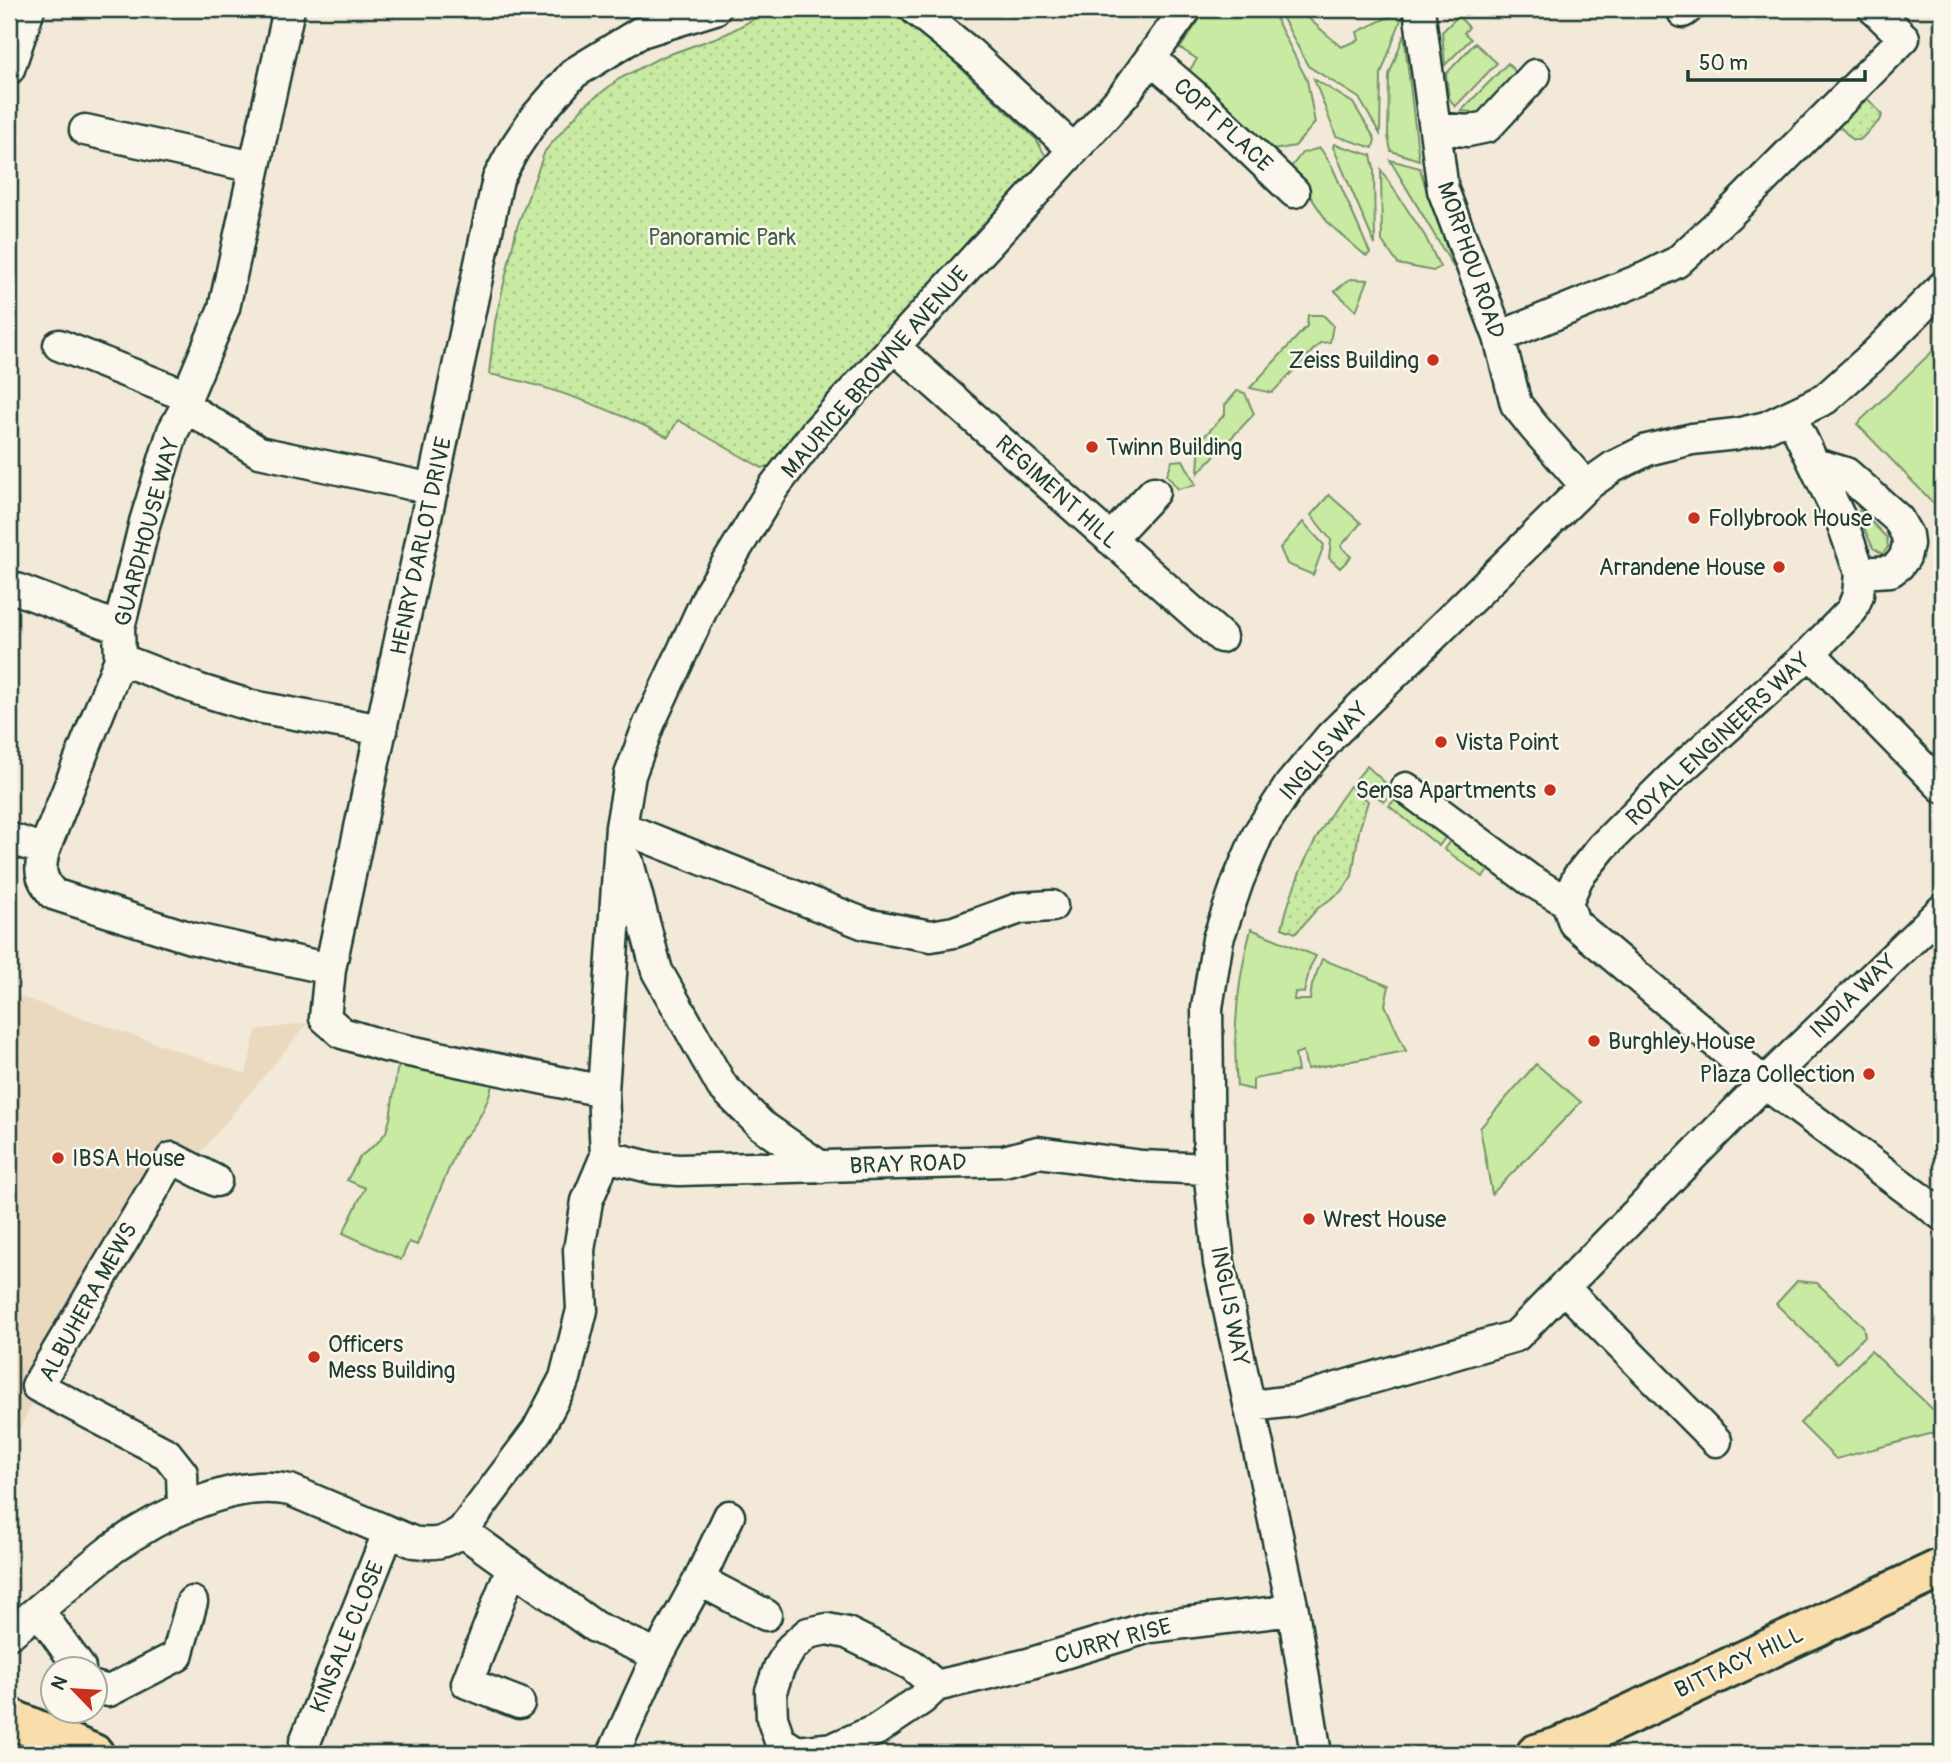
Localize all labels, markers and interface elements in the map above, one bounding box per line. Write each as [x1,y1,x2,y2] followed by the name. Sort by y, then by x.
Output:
[1688,38,1865,82] scale bar
[1699,50,1748,77] text: 50 m
[1167,72,1279,178] street label: COPT PLACE
[1431,178,1511,342] street label: MORPHOU ROAD
[648,223,796,252] park label: Panoramic Park
[775,260,975,484] street label: MAURICE BROWNE AVENUE
[1288,346,1419,375] place label: Zeiss Building
[1425,352,1441,368] marker: Zeiss Building
[989,429,1125,555] street label: REGIMENT HILL
[1106,433,1242,462] place label: Twinn Building
[108,434,186,630] street label: GUARDHOUSE WAY
[384,434,458,658] street label: HENRY DARLOT DRIVE
[1084,439,1100,455] marker: Twinn Building
[1708,504,1873,533] place label: Follybrook House
[1686,510,1702,526] marker: Follybrook House
[1599,553,1766,582] place label: Arrandene House
[1771,559,1787,575] marker: Arrandene House
[1620,646,1816,832] street label: ROYAL ENGINEERS WAY
[1273,696,1375,806] street label: INGLIS WAY
[1455,728,1560,757] place label: Vista Point
[1433,734,1449,750] marker: Vista Point
[1356,776,1536,805] place label: Sensa Apartments
[1542,782,1558,798] marker: Sensa Apartments
[1804,948,1902,1044] street label: INDIA WAY
[1608,1027,1756,1056] place label: Burghley House
[1586,1033,1602,1049] marker: Burghley House
[1699,1060,1855,1089] place label: Plaza Collection
[1861,1066,1877,1082] marker: Plaza Collection
[72,1144,186,1173] place label: IBSA House
[849,1147,967,1181] street label: BRAY ROAD
[50,1150,66,1166] marker: IBSA House
[1323,1205,1447,1234] place label: Wrest House
[1301,1211,1317,1227] marker: Wrest House
[32,1217,144,1387] street label: ALBUHERA MEWS
[1204,1243,1256,1369] street label: INGLIS WAY
[328,1330,455,1385] place label: Officers Mess Building
[306,1349,322,1365] marker: Officers Mess Building
[303,1557,391,1717] street label: KINSALE CLOSE
[1051,1612,1175,1670] street label: CURRY RISE
[1670,1620,1808,1704] street label: BITTACY HILL
[38,1654,108,1724] north arrow
[46,1672,73,1694] text: N

